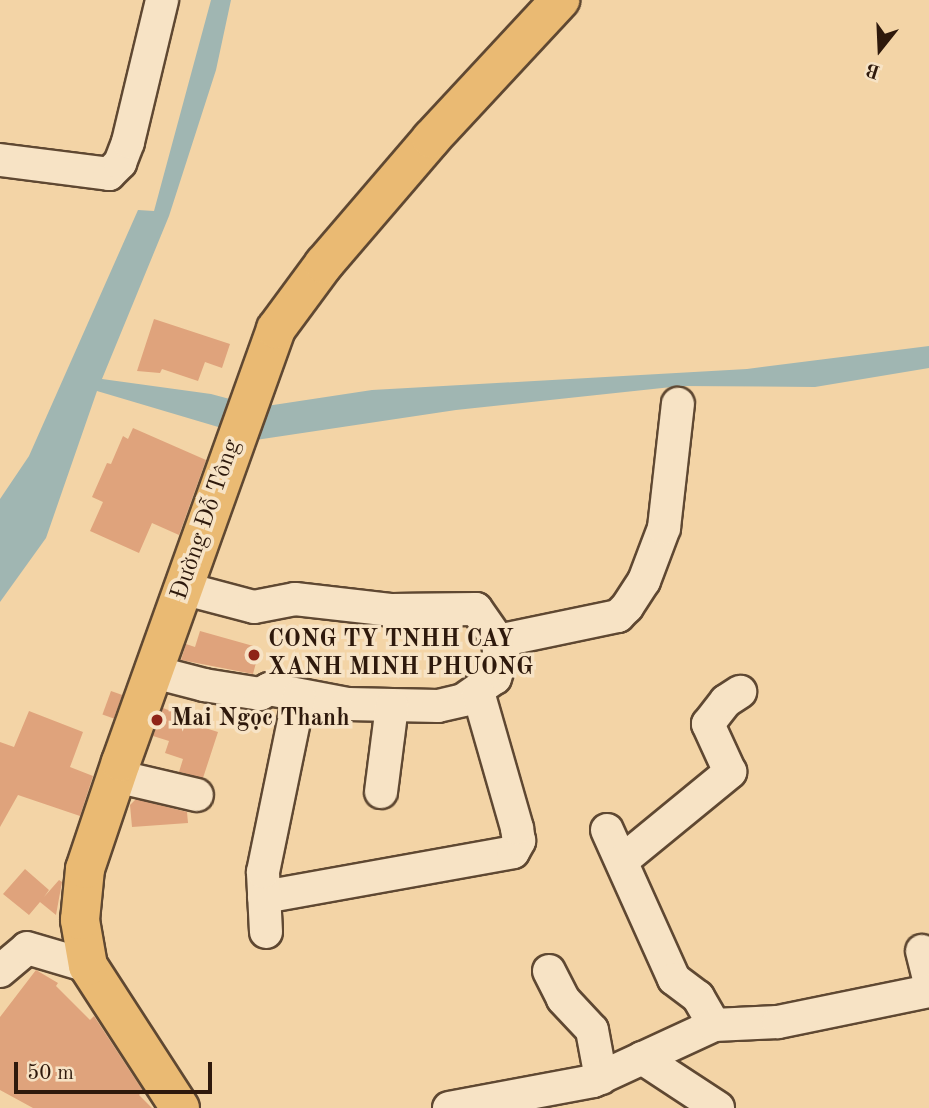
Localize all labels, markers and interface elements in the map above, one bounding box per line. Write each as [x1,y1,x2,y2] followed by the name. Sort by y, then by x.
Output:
[845,14,915,84] north arrow
[864,58,883,81] text: B
[166,436,248,604] street label: Đường Đỗ Tông
[268,627,533,683] place label: CONG TY TNHH CAY XANH MINH PHUONG
[246,647,262,663] marker: CONG TY TNHH CAY XANH MINH PHUONG
[171,706,350,734] place label: Mai Ngọc Thanh
[149,712,165,728] marker: Mai Ngọc Thanh
[18,1048,215,1092] scale bar
[27,1063,74,1084] text: 50 m

